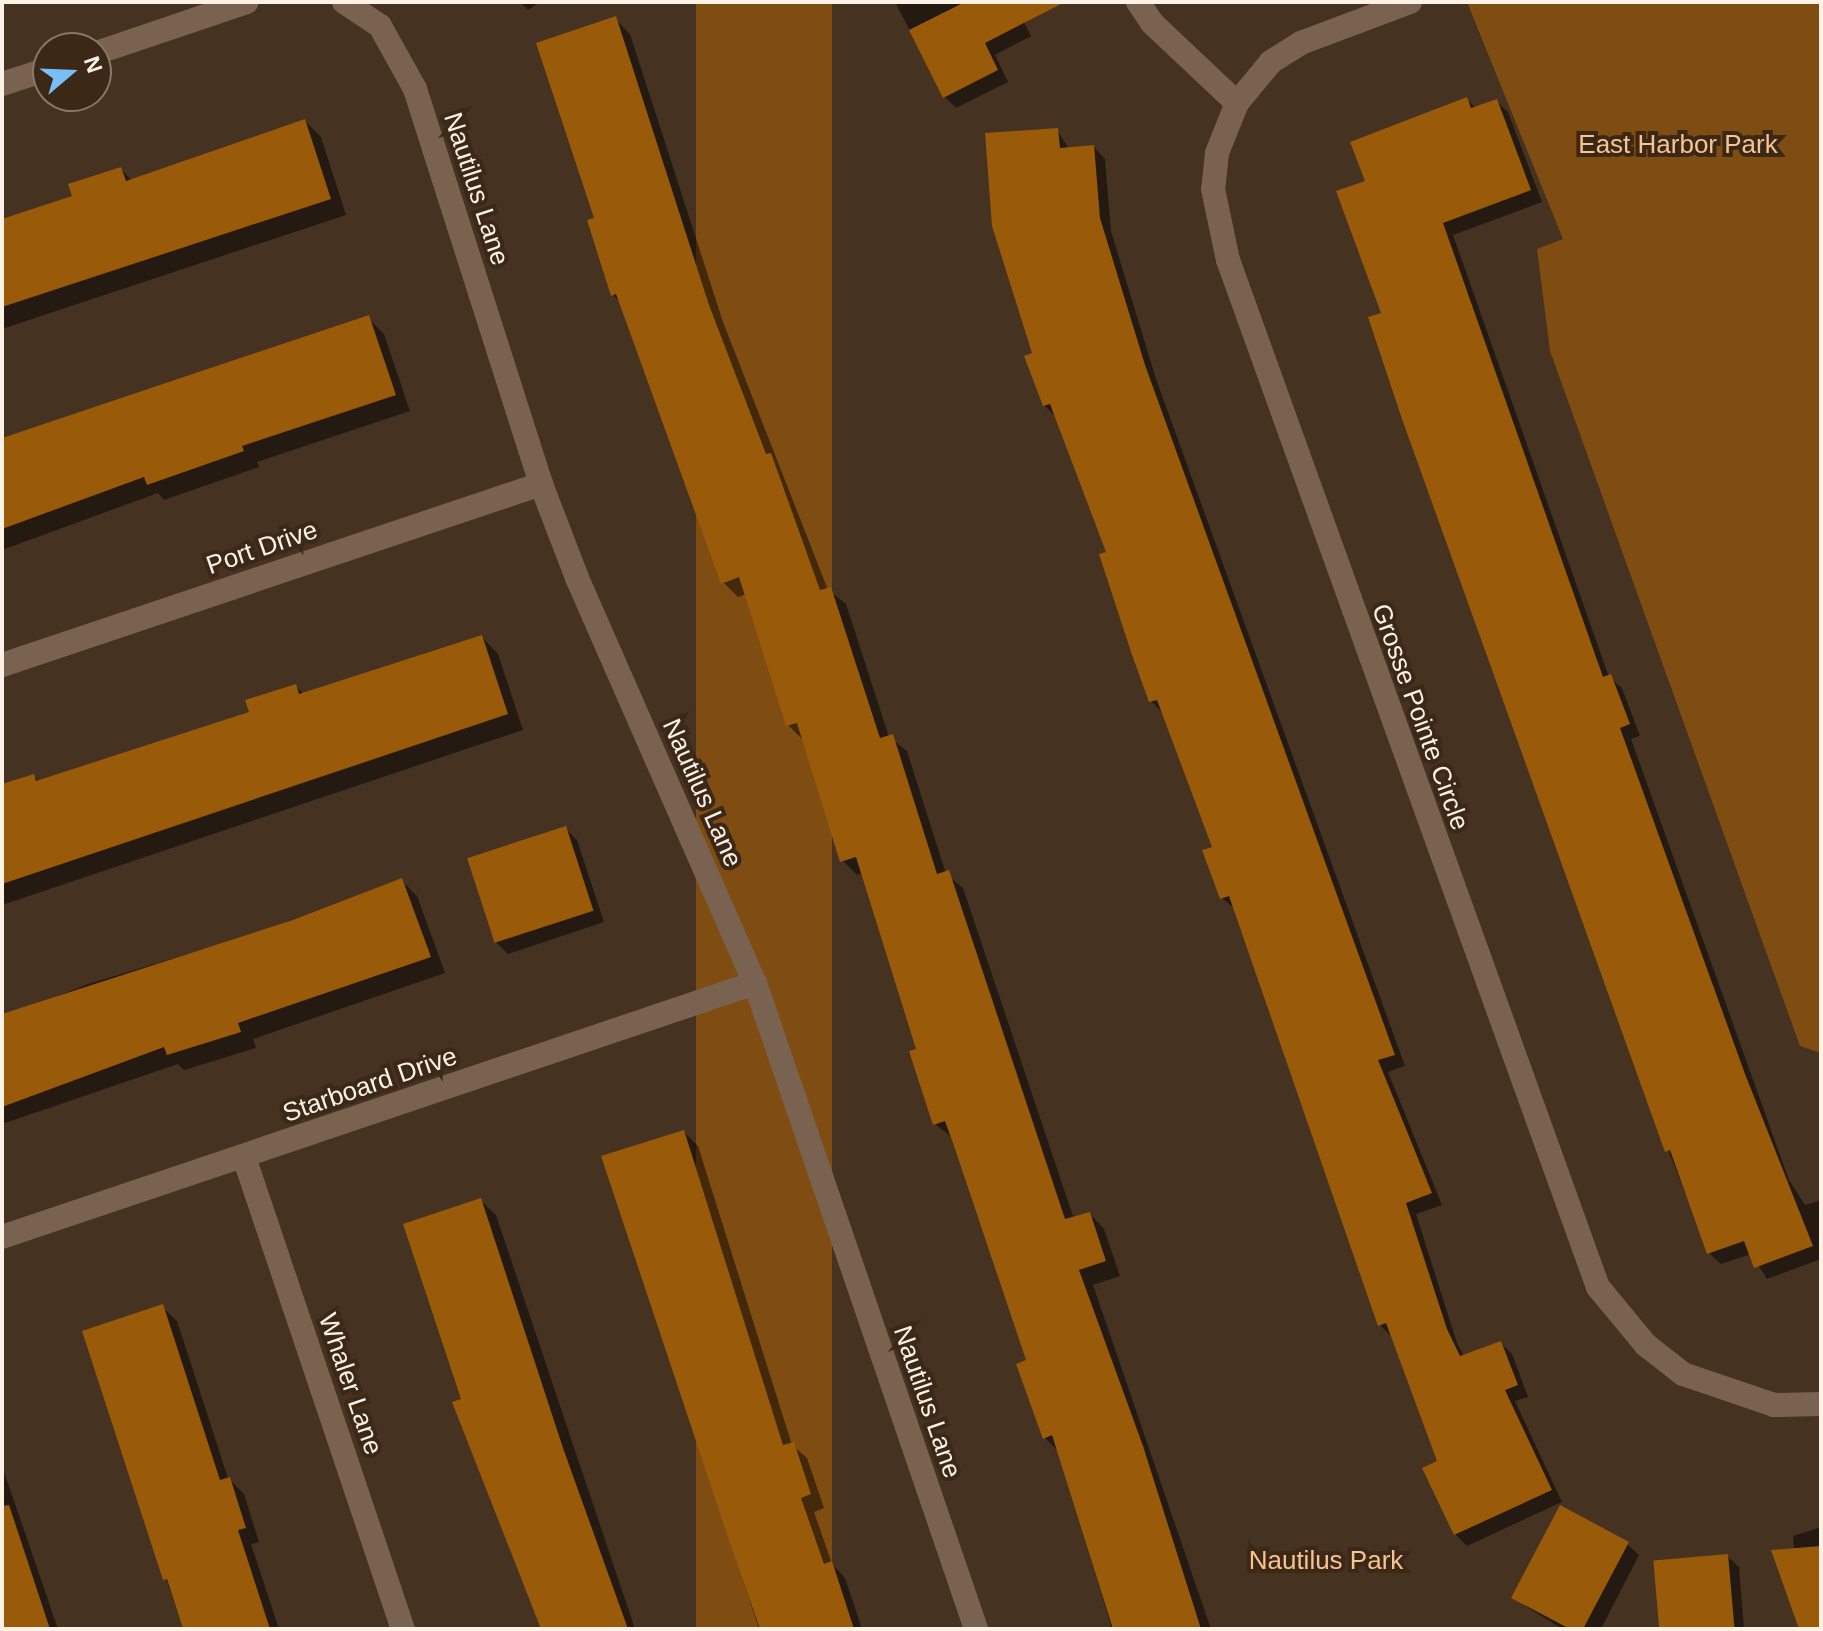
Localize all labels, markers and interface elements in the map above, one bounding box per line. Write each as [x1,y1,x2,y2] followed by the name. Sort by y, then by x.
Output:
[32,32,112,112] north arrow
[79,53,108,76] text: N
[437,109,515,269] street label: Nautilus Lane
[1578,129,1778,161] park label: East Harbor Park
[202,514,322,582] street label: Port Drive
[1365,600,1475,834] street label: Grosse Pointe Circle
[655,714,749,872] street label: Nautilus Lane
[279,1041,461,1129] street label: Starboard Drive
[311,1309,389,1459] street label: Whaler Lane
[886,1322,968,1482] street label: Nautilus Lane
[1249,1545,1403,1577] park label: Nautilus Park

